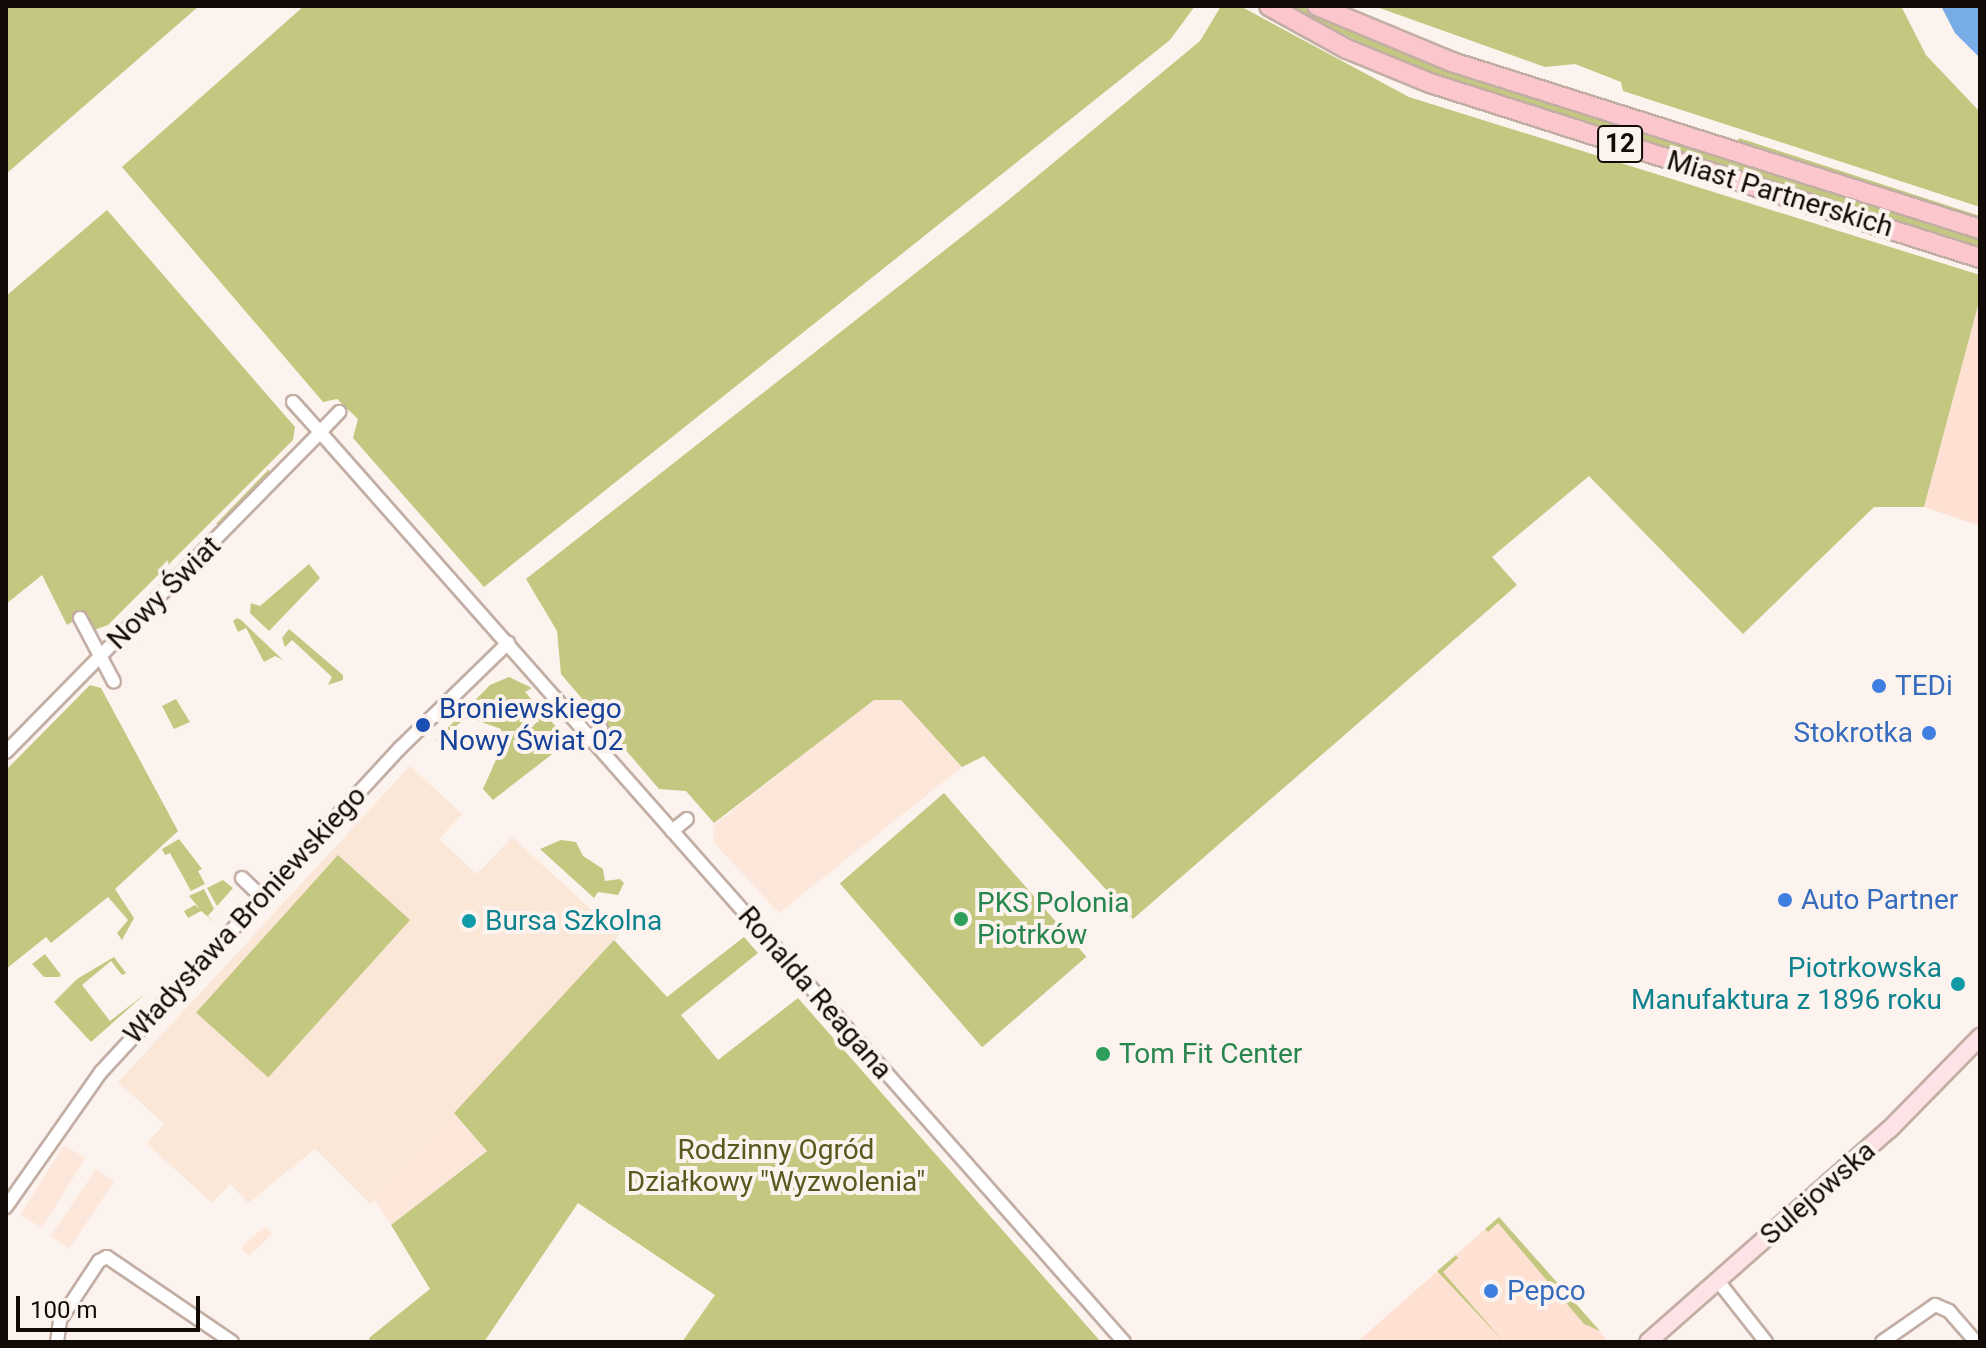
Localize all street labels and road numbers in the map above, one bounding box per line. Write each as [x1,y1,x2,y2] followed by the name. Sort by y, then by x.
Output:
[1596,122,1644,166] road number: 12
[1663,144,1897,244] street label: Miast Partnerskich
[100,529,228,657] street label: Nowy Świat
[117,779,373,1051] street label: Władysława Broniewskiego
[731,900,899,1086] street label: Ronalda Reagana
[1754,1134,1882,1252] street label: Sulejowska

